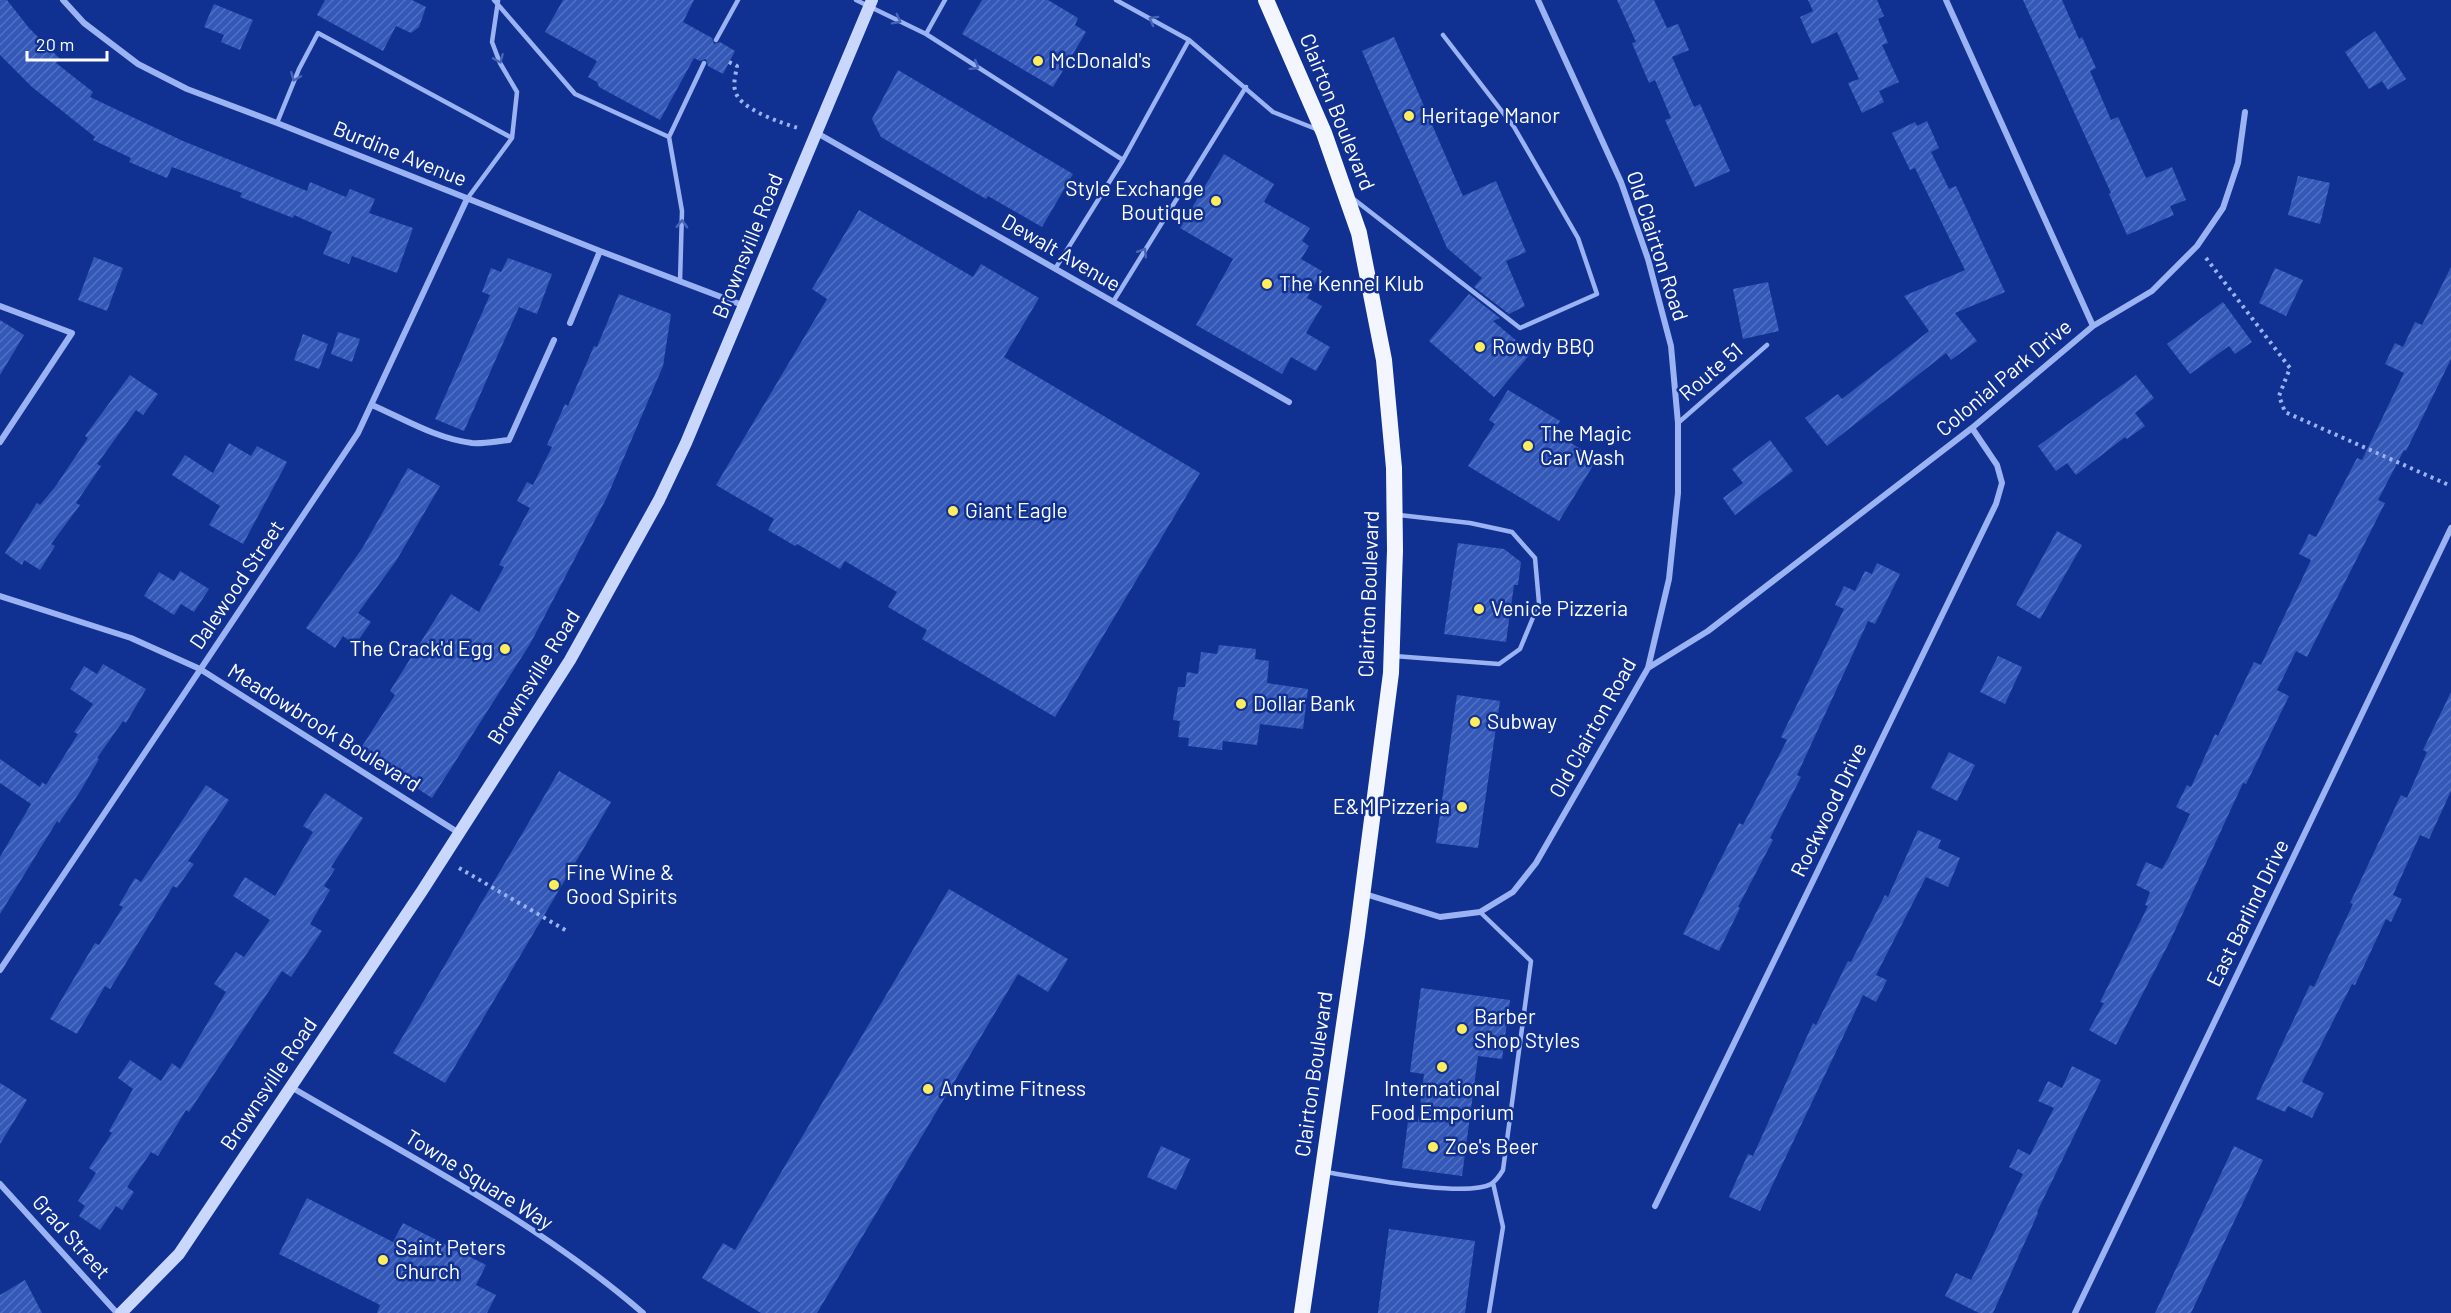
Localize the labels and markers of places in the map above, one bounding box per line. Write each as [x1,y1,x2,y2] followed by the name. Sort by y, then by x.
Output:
[1050,47,1151,72] place label: McDonald's
[1031,54,1045,68] marker: McDonald's
[1421,102,1560,127] place label: Heritage Manor
[1402,109,1416,123] marker: Heritage Manor
[1065,175,1204,224] place label: Style Exchange Boutique
[1209,194,1223,208] marker: Style Exchange Boutique
[1279,270,1424,295] place label: The Kennel Klub
[1260,277,1274,291] marker: The Kennel Klub
[1492,333,1594,358] place label: Rowdy BBQ
[1473,340,1487,354] marker: Rowdy BBQ
[1540,420,1632,469] place label: The Magic Car Wash
[1521,439,1535,453] marker: The Magic Car Wash
[965,497,1068,522] place label: Giant Eagle
[946,504,960,518] marker: Giant Eagle
[1491,595,1628,620] place label: Venice Pizzeria
[1472,602,1486,616] marker: Venice Pizzeria
[349,635,493,660] place label: The Crack'd Egg
[498,642,512,656] marker: The Crack'd Egg
[1253,690,1355,715] place label: Dollar Bank
[1234,697,1248,711] marker: Dollar Bank
[1487,708,1557,733] place label: Subway
[1468,715,1482,729] marker: Subway
[1333,793,1450,818] place label: E&M Pizzeria
[1455,800,1469,814] marker: E&M Pizzeria
[566,859,677,908] place label: Fine Wine & Good Spirits
[547,878,561,892] marker: Fine Wine & Good Spirits
[1474,1003,1580,1052] place label: Barber Shop Styles
[1455,1022,1469,1036] marker: Barber Shop Styles
[1435,1060,1449,1074] marker: International Food Emporium
[940,1075,1086,1100] place label: Anytime Fitness
[1370,1075,1514,1124] place label: International Food Emporium
[921,1082,935,1096] marker: Anytime Fitness
[1445,1133,1539,1158] place label: Zoe's Beer
[1426,1140,1440,1154] marker: Zoe's Beer
[395,1234,506,1283] place label: Saint Peters Church
[376,1253,390,1267] marker: Saint Peters Church

